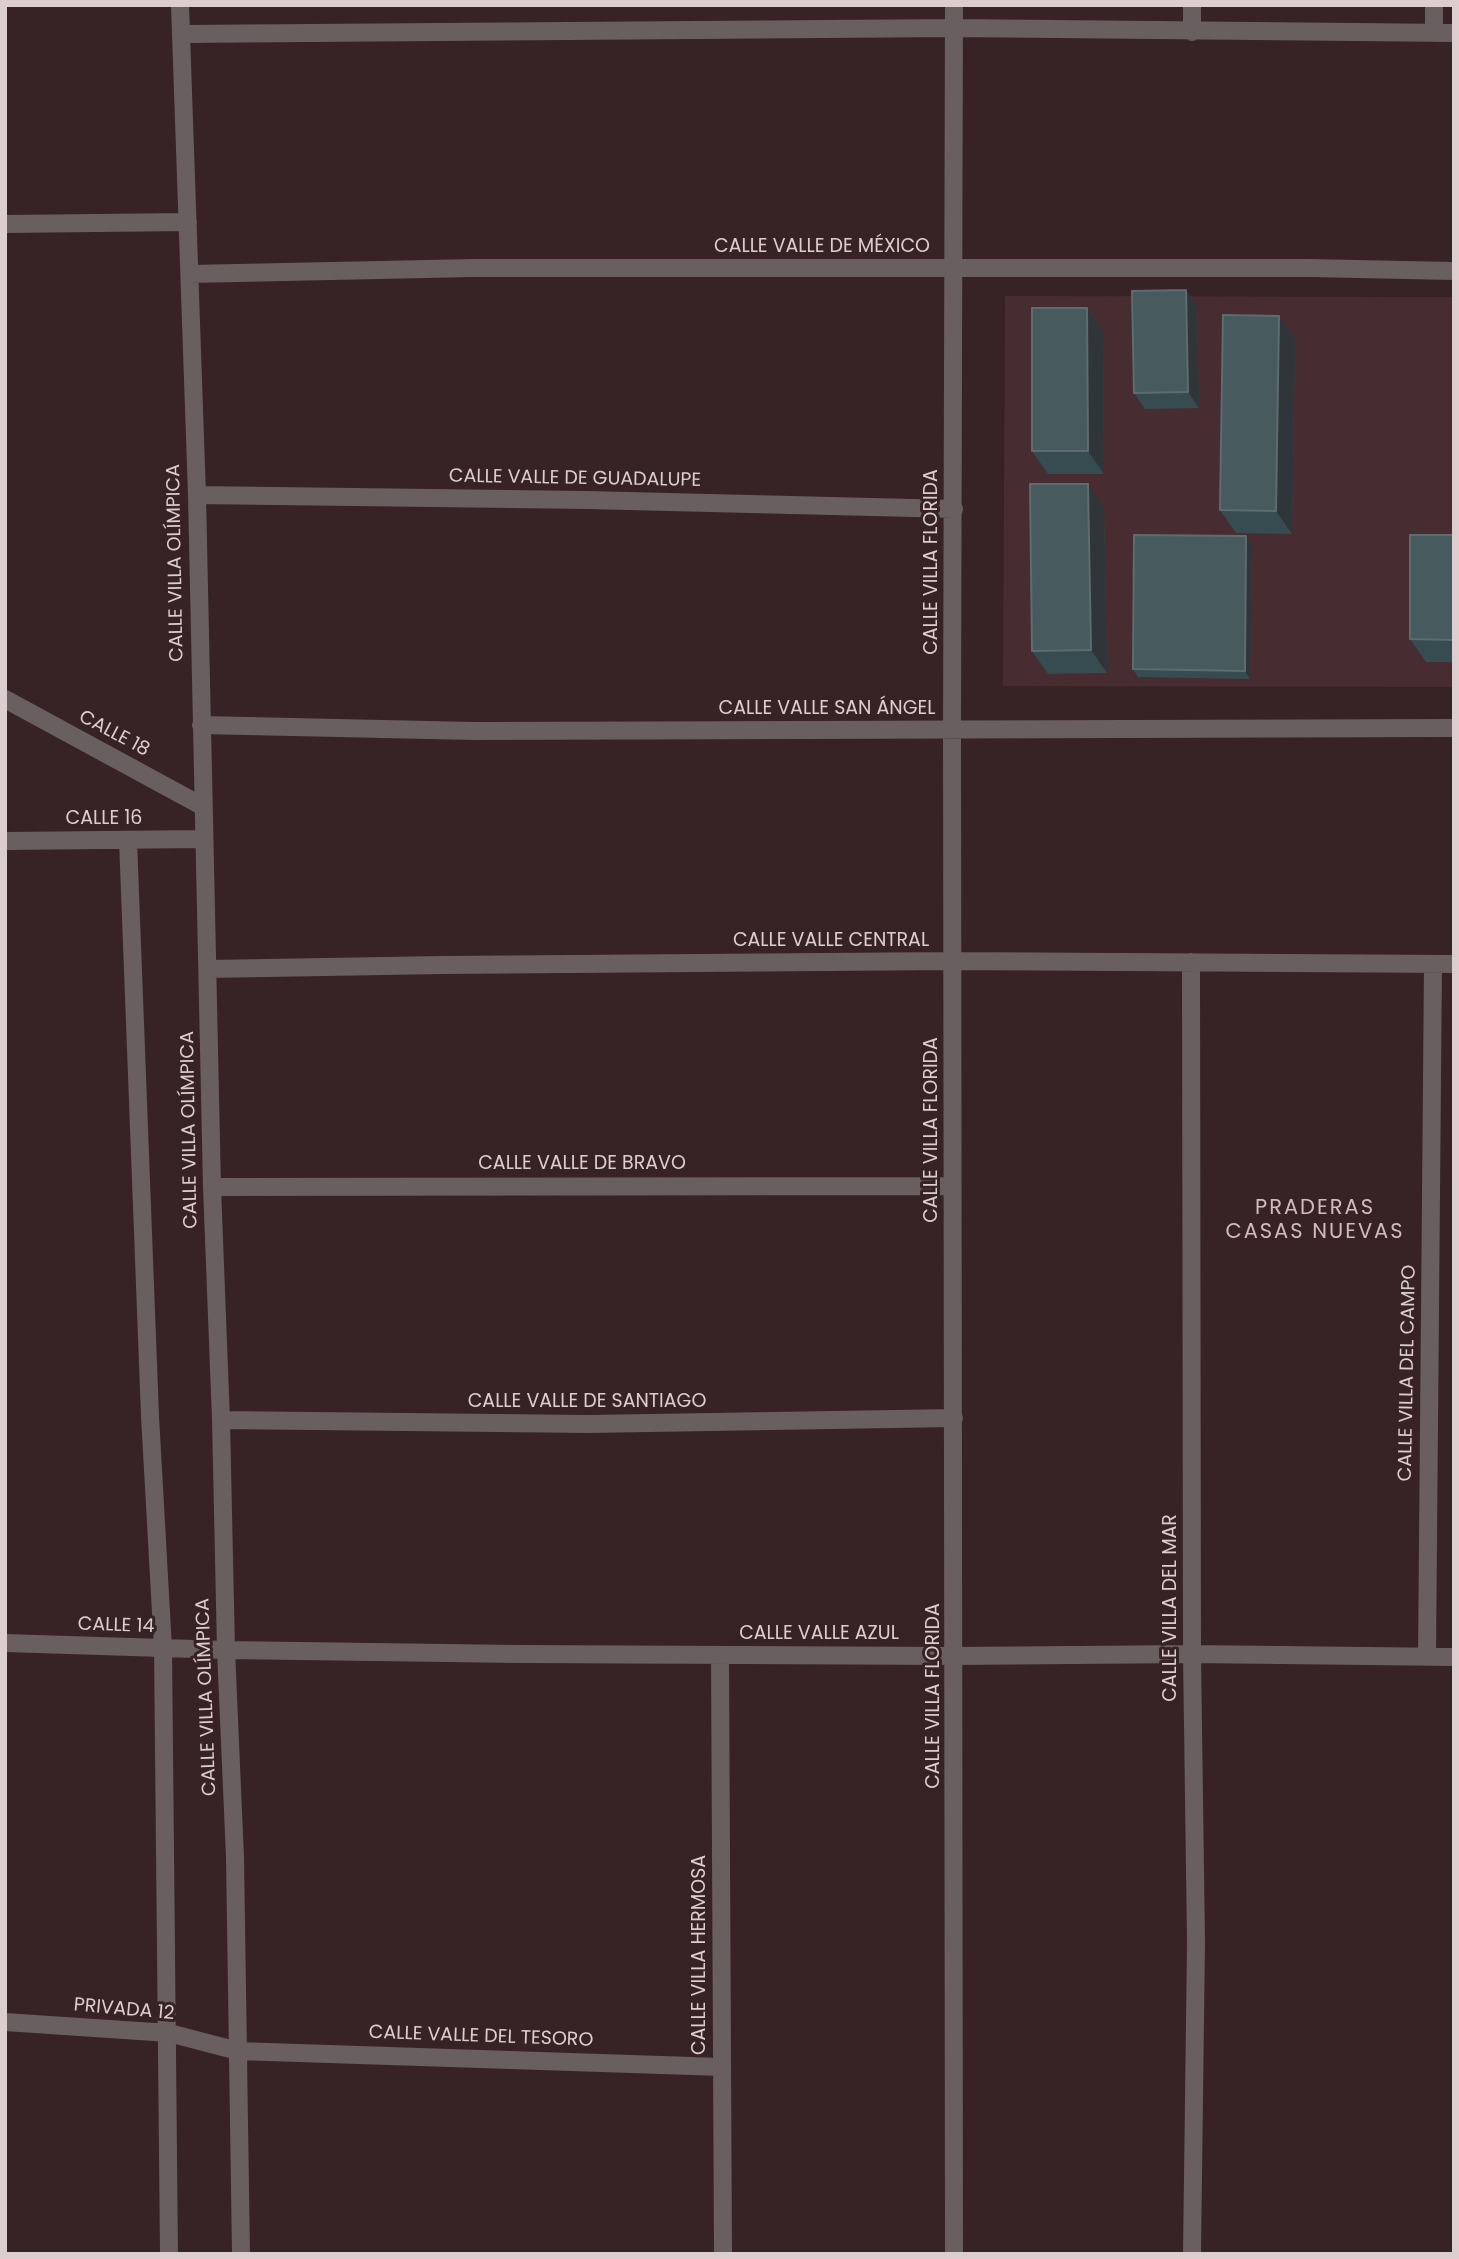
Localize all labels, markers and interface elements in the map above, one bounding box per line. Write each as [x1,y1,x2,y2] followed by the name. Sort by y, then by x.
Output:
[714,236,930,258] street label: CALLE VALLE DE MÉXICO
[163,464,189,662] street label: CALLE VILLA OLÍMPICA
[449,465,701,493] street label: CALLE VALLE DE GUADALUPE
[921,469,943,655] street label: CALLE VILLA FLORIDA
[719,698,935,720] street label: CALLE VALLE SAN ÁNGEL
[75,706,153,762] street label: CALLE 18
[66,808,142,830] street label: CALLE 16
[733,930,929,952] street label: CALLE VALLE CENTRAL
[177,1031,203,1229] street label: CALLE VILLA OLÍMPICA
[921,1037,943,1223] street label: CALLE VILLA FLORIDA
[478,1153,686,1175] street label: CALLE VALLE DE BRAVO
[1227,1196,1403,1246] district label: PRADERAS CASAS NUEVAS
[1395,1264,1421,1482] street label: CALLE VILLA DEL CAMPO
[468,1391,706,1413] street label: CALLE VALLE DE SANTIAGO
[1160,1514,1182,1702] street label: CALLE VILLA DEL MAR
[192,1598,222,1796] street label: CALLE VILLA OLÍMPICA
[923,1603,945,1789] street label: CALLE VILLA FLORIDA
[77,1613,155,1639] street label: CALLE 14
[739,1623,899,1645] street label: CALLE VALLE AZUL
[689,1855,711,2055] street label: CALLE VILLA HERMOSA
[73,1994,175,2026] street label: PRIVADA 12
[368,2022,594,2052] street label: CALLE VALLE DEL TESORO

